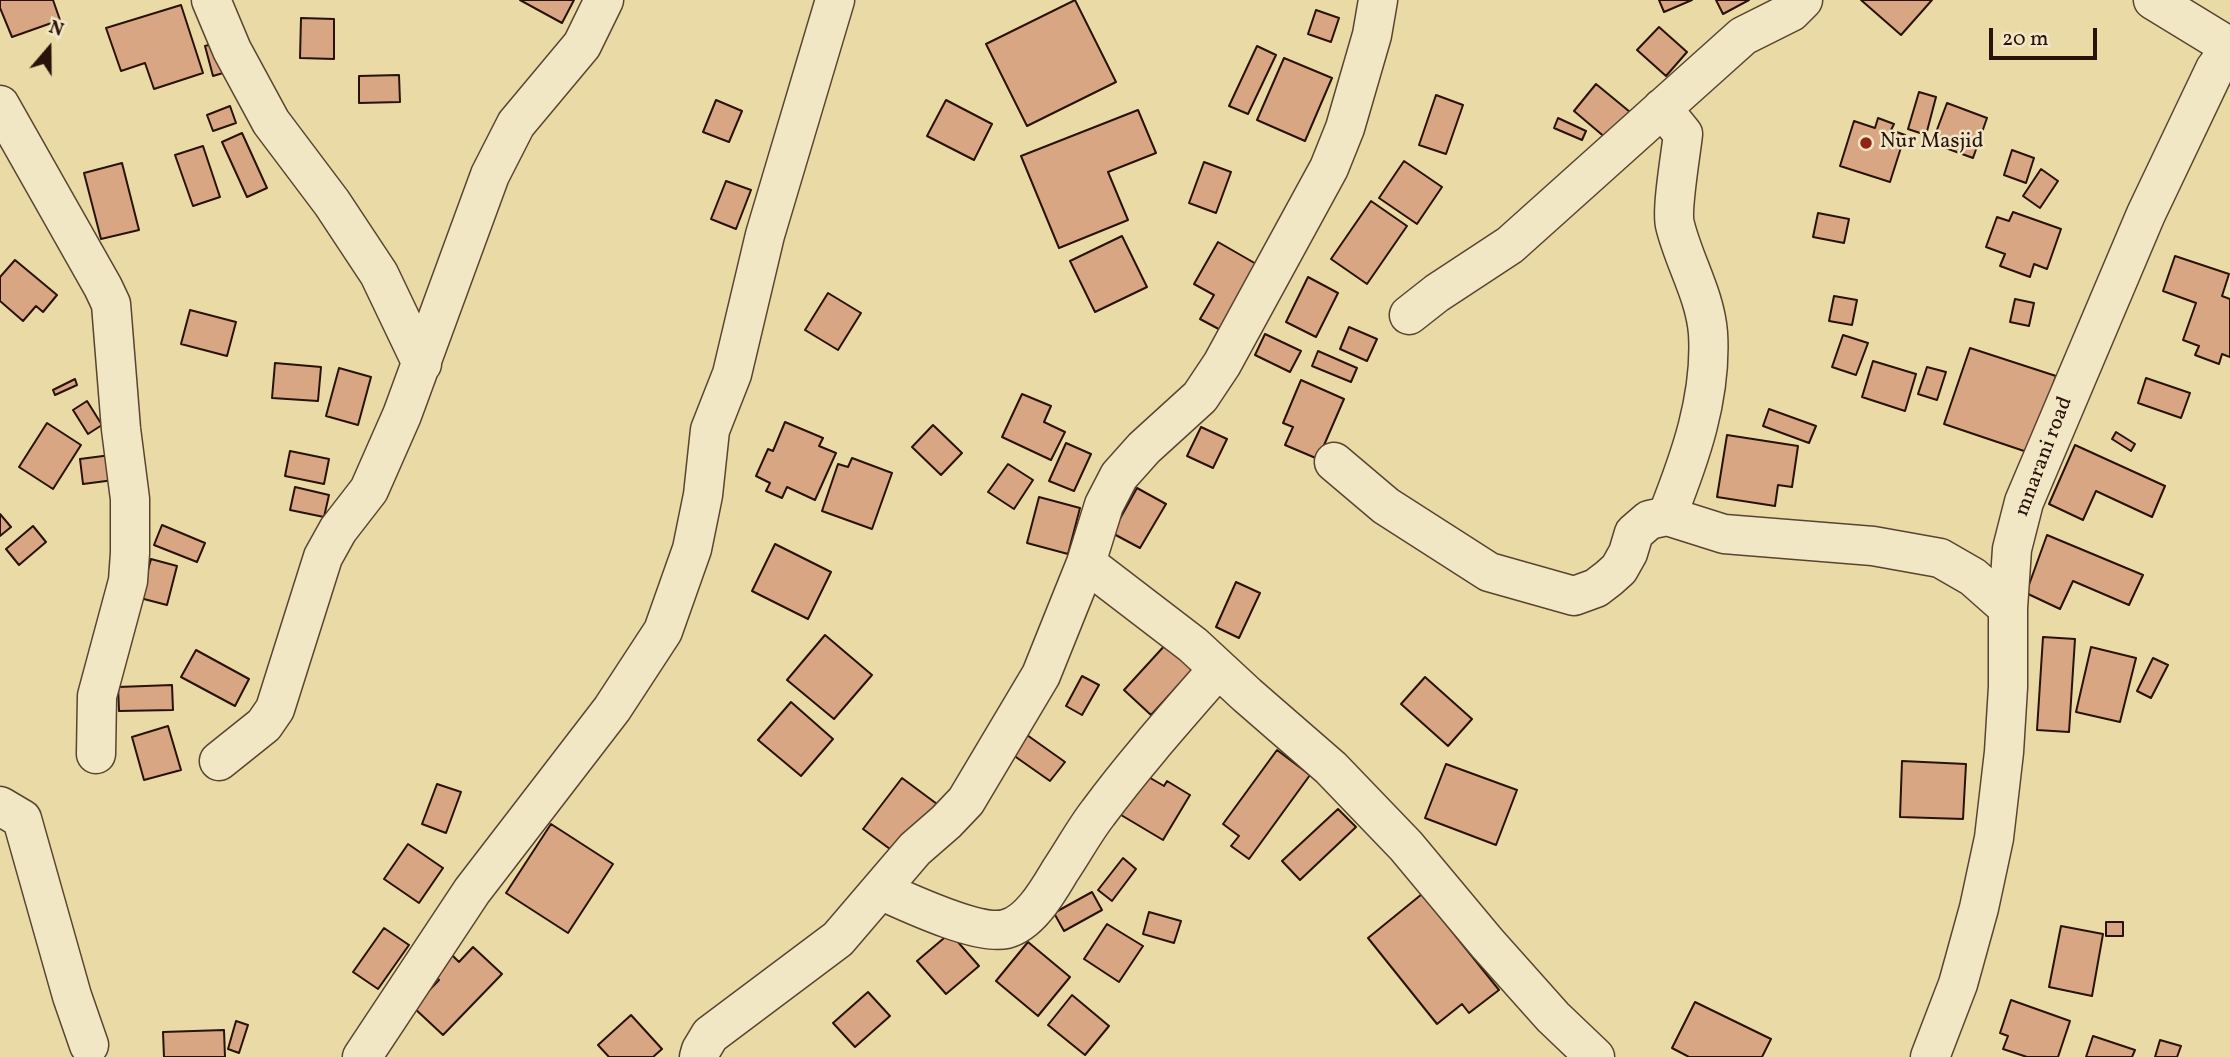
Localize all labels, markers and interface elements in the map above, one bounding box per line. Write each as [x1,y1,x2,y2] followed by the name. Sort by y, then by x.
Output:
[14,14,84,84] north arrow
[1992,14,2100,58] scale bar
[45,15,67,44] text: N
[2002,25,2048,54] text: 20 m
[1880,130,1984,156] place label: Nur Masjid
[1858,135,1874,151] marker: Nur Masjid
[2011,394,2079,520] street label: mnarani road

